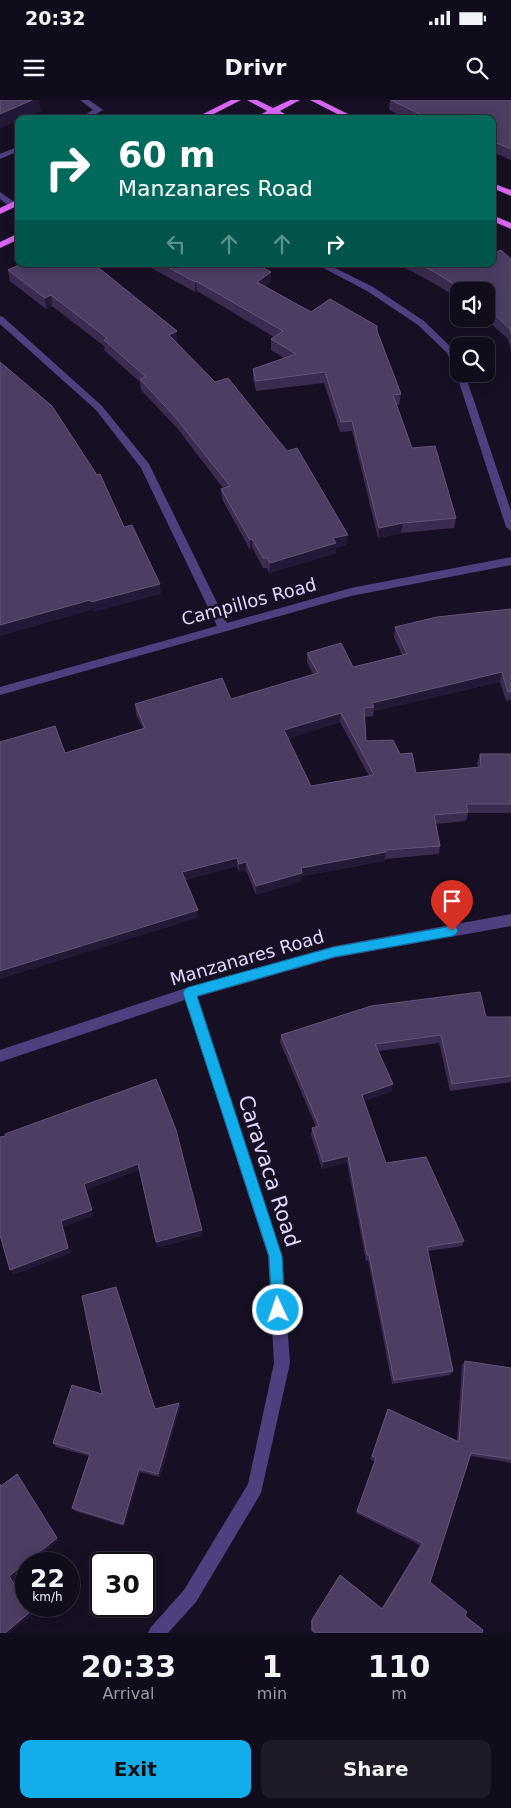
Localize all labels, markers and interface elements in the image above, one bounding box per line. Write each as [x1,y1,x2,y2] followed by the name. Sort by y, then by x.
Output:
[25,7,85,29] text: 20:32
[20,54,48,82] icon: menu
[463,54,491,82] icon: search
[225,55,286,80] text: Drivr
[35,135,100,200] icon: right
[118,135,215,175] text: 60 m
[118,176,313,201] text: Manzanares Road
[162,230,190,258] icon: left
[215,230,243,258] icon: ahead
[268,230,296,258] icon: ahead
[321,230,349,258] icon: right
[450,282,495,382] map controls
[450,282,495,327] button: sound
[450,337,495,382] button: search
[179,573,319,630] street label: Campillos Road
[431,880,473,931] pin
[438,887,466,915] icon: arrive
[167,925,326,990] street label: Manzanares Road
[233,1092,305,1250] street label: Caravaca Road
[251,1283,303,1335] position arrow
[90,1552,155,1617] speed limit sign: 30
[30,1564,65,1593] text: 22
[32,1590,63,1604] text: km/h
[81,1649,176,1684] text: 20:33
[261,1649,282,1684] text: 1
[368,1649,430,1684] text: 110
[102,1684,154,1703] text: Arrival
[257,1684,287,1703] text: min
[391,1684,407,1703] text: m
[20,1740,251,1798] button: Exit
[261,1740,491,1798] button: Share

